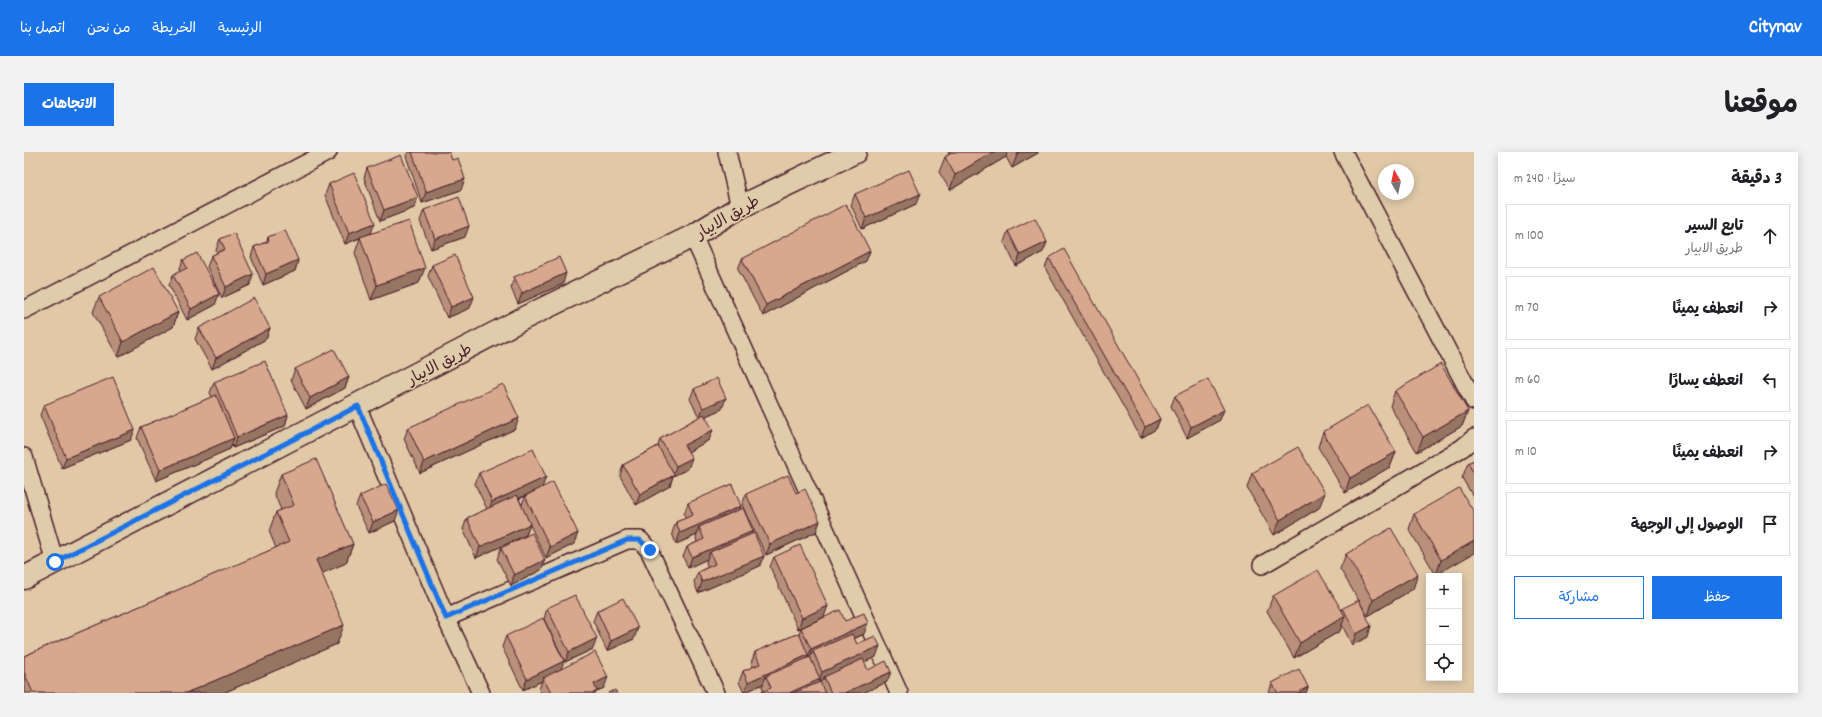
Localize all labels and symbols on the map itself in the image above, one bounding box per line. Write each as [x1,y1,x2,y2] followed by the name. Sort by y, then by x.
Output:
[1378,164,1414,200] north arrow
[690,191,765,247] street label: طريق الابيار
[402,338,477,393] street label: طريق الابيار
[641,541,659,559] route end
[46,553,64,571] route start

